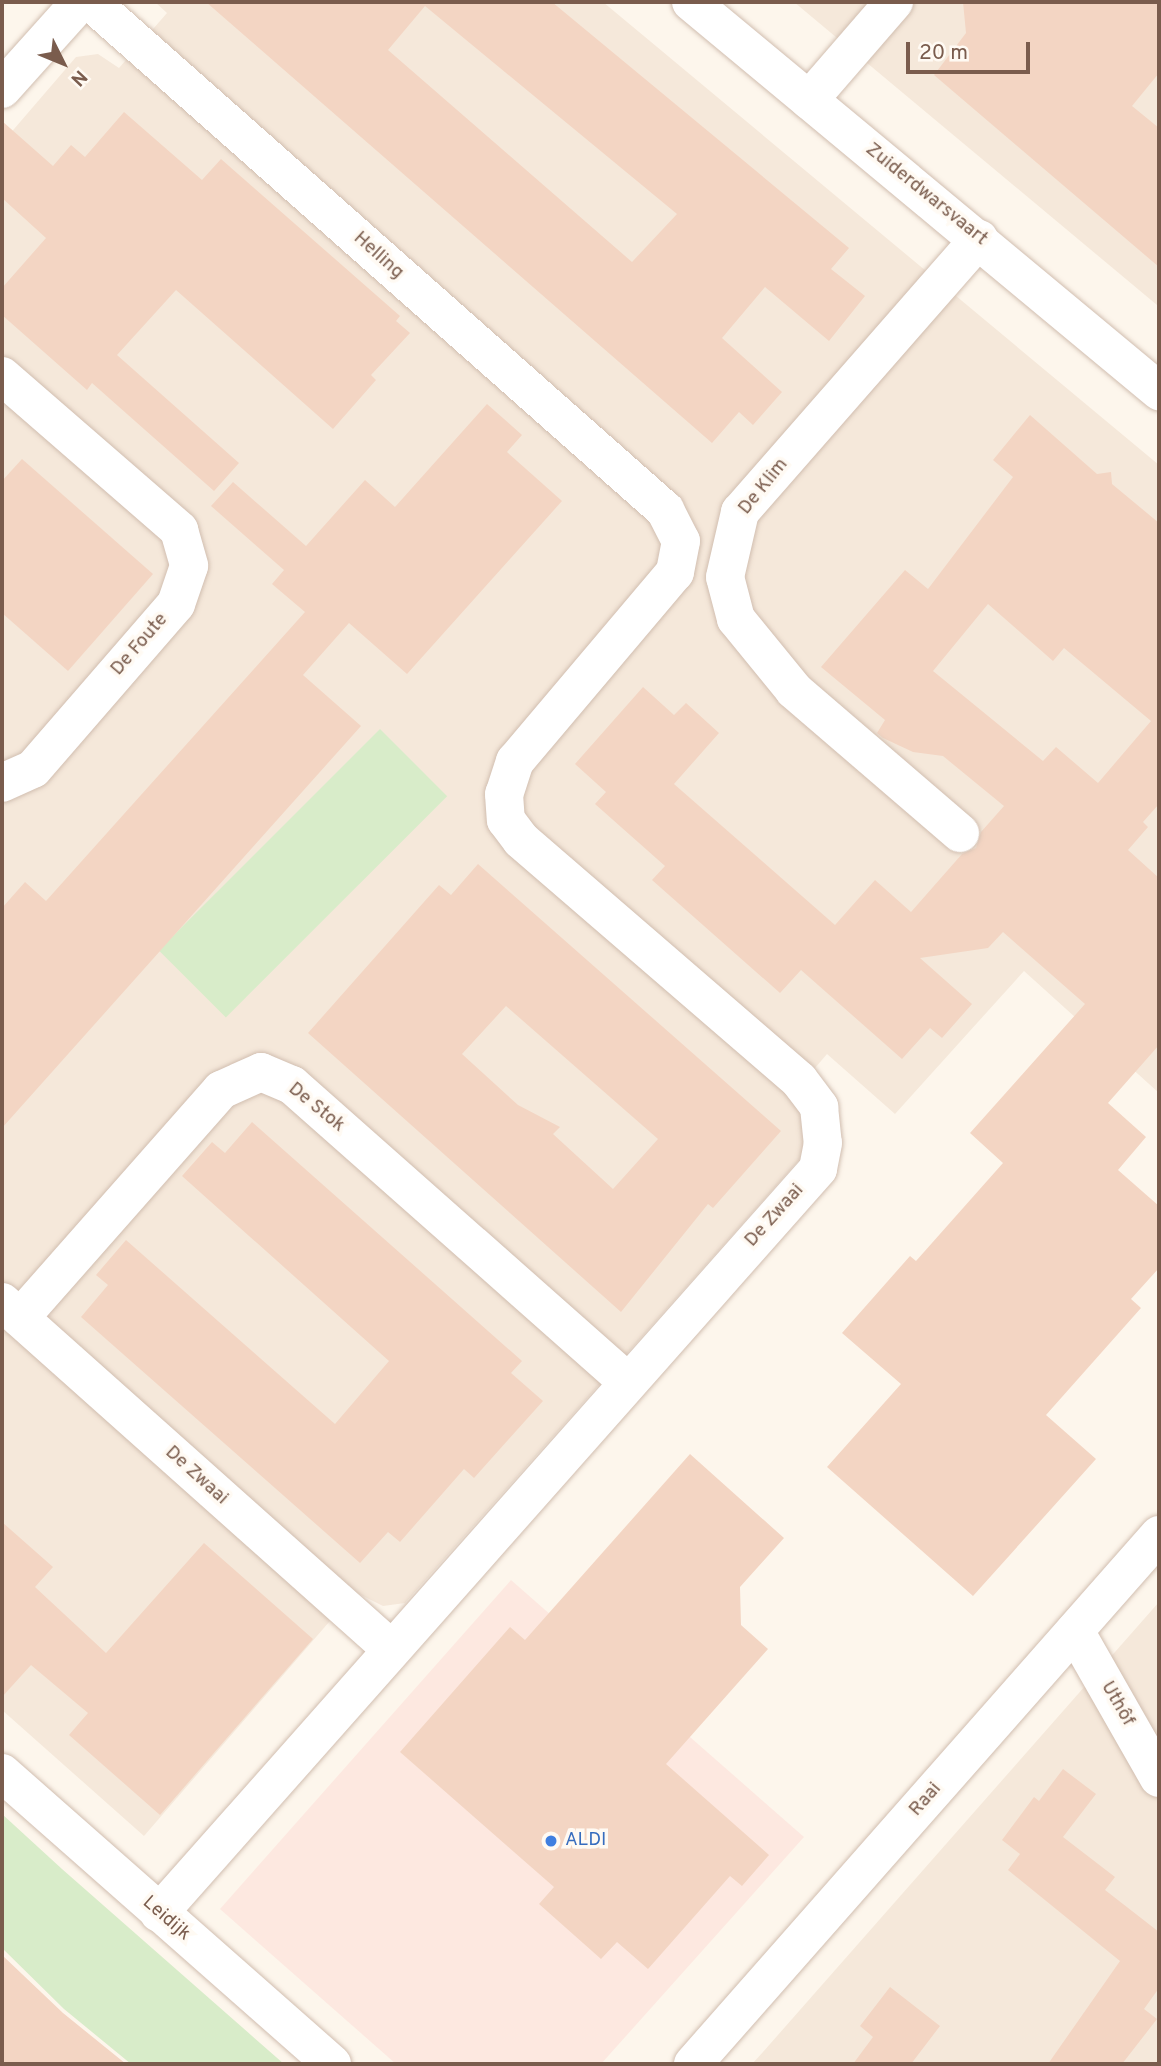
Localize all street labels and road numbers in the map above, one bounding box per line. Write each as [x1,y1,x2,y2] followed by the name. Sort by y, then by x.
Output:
[860,139,992,251] street label: Zuiderdwarsvaart
[348,227,408,285] street label: Helling
[734,454,794,520] street label: De Klim
[107,609,173,681] street label: De Foute
[283,1078,349,1138] street label: De Stok
[741,1180,809,1252] street label: De Zwaai
[160,1442,232,1510] street label: De Zwaai
[1095,1678,1139,1730] street label: Uthôf
[905,1778,947,1822] street label: Raai
[137,1892,195,1946] street label: Leidijk

